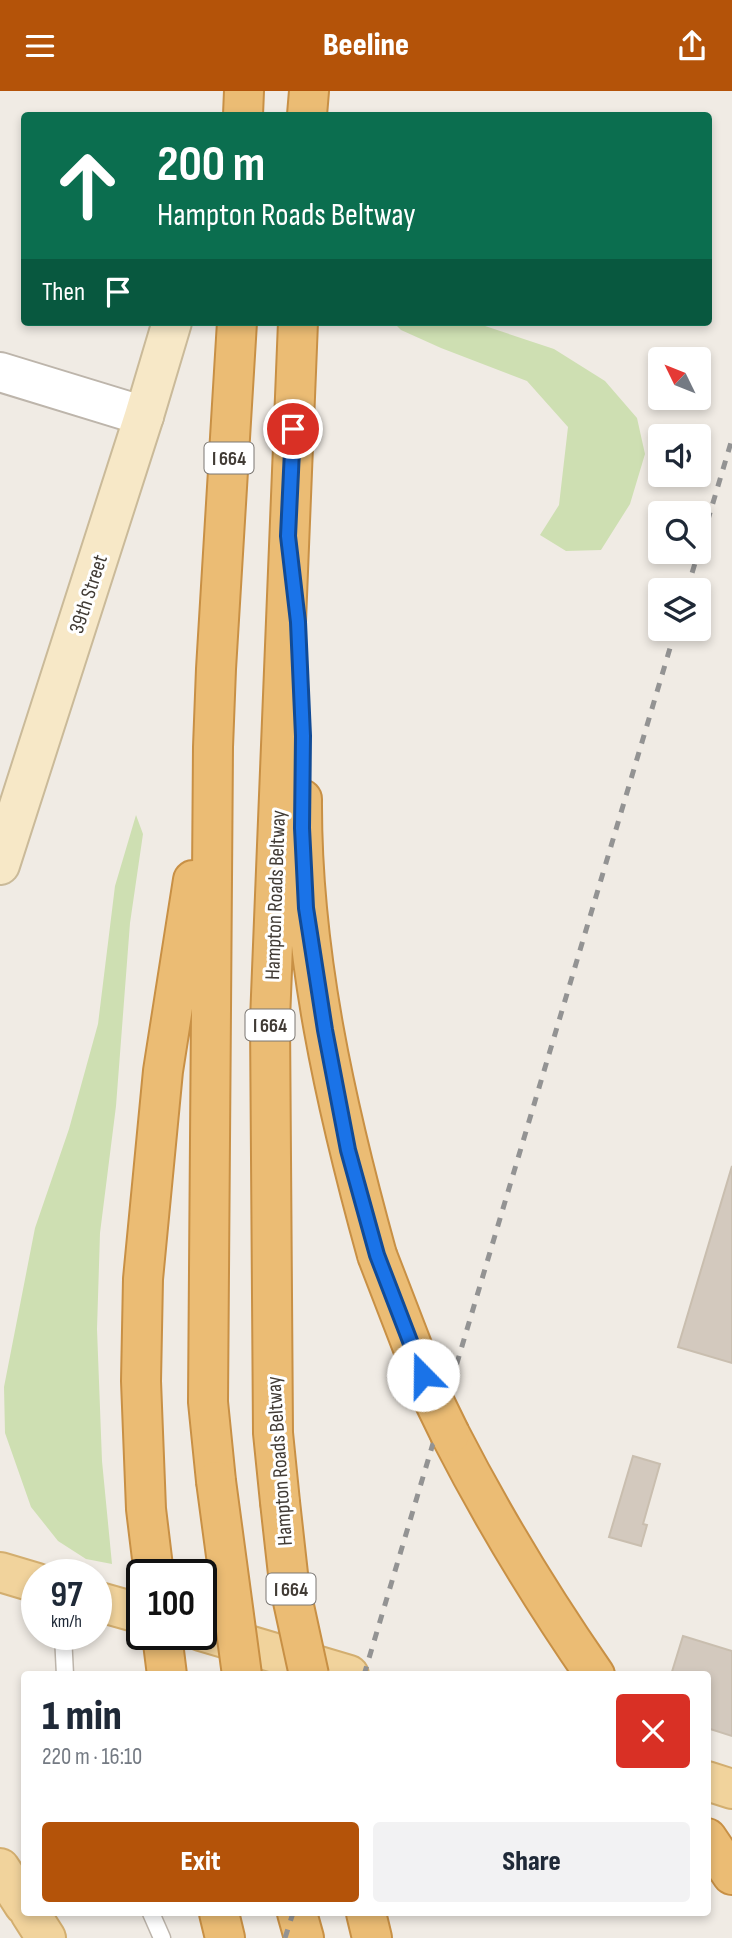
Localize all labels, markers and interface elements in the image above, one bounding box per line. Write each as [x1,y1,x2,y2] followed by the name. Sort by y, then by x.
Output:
[323,26,409,65] text: Beeline
[21,27,59,65] icon: menu
[673,27,711,65] icon: share
[157,136,265,195] text: 200 m
[42,140,133,231] icon: ahead
[157,196,416,235] text: Hampton Roads Beltway
[99,273,137,311] icon: arrive
[42,277,85,308] text: Then
[648,347,710,409] north arrow
[648,347,711,641] map controls
[263,399,323,459] pin
[274,410,312,448] icon: arrive
[648,424,711,487] button: sound
[204,443,254,473] road number: I 664
[648,501,711,564] button: search
[64,552,113,637] street label: 39th Street
[648,578,711,641] button: layers
[260,810,291,980] street label: Hampton Roads Beltway
[246,1009,294,1041] road number: I 664
[386,1338,460,1412] position arrow
[261,1375,298,1547] street label: Hampton Roads Beltway
[126,1559,217,1650] speed limit sign: 100
[266,1573,316,1605] road number: I 664
[51,1574,82,1617] text: 97
[51,1611,82,1632] text: km/h
[42,1691,122,1742] text: 1 min
[616,1694,690,1768] button: close
[42,1743,142,1771] text: 220 m · 16:10
[42,1822,359,1902] button: Exit
[373,1822,690,1902] button: Share

